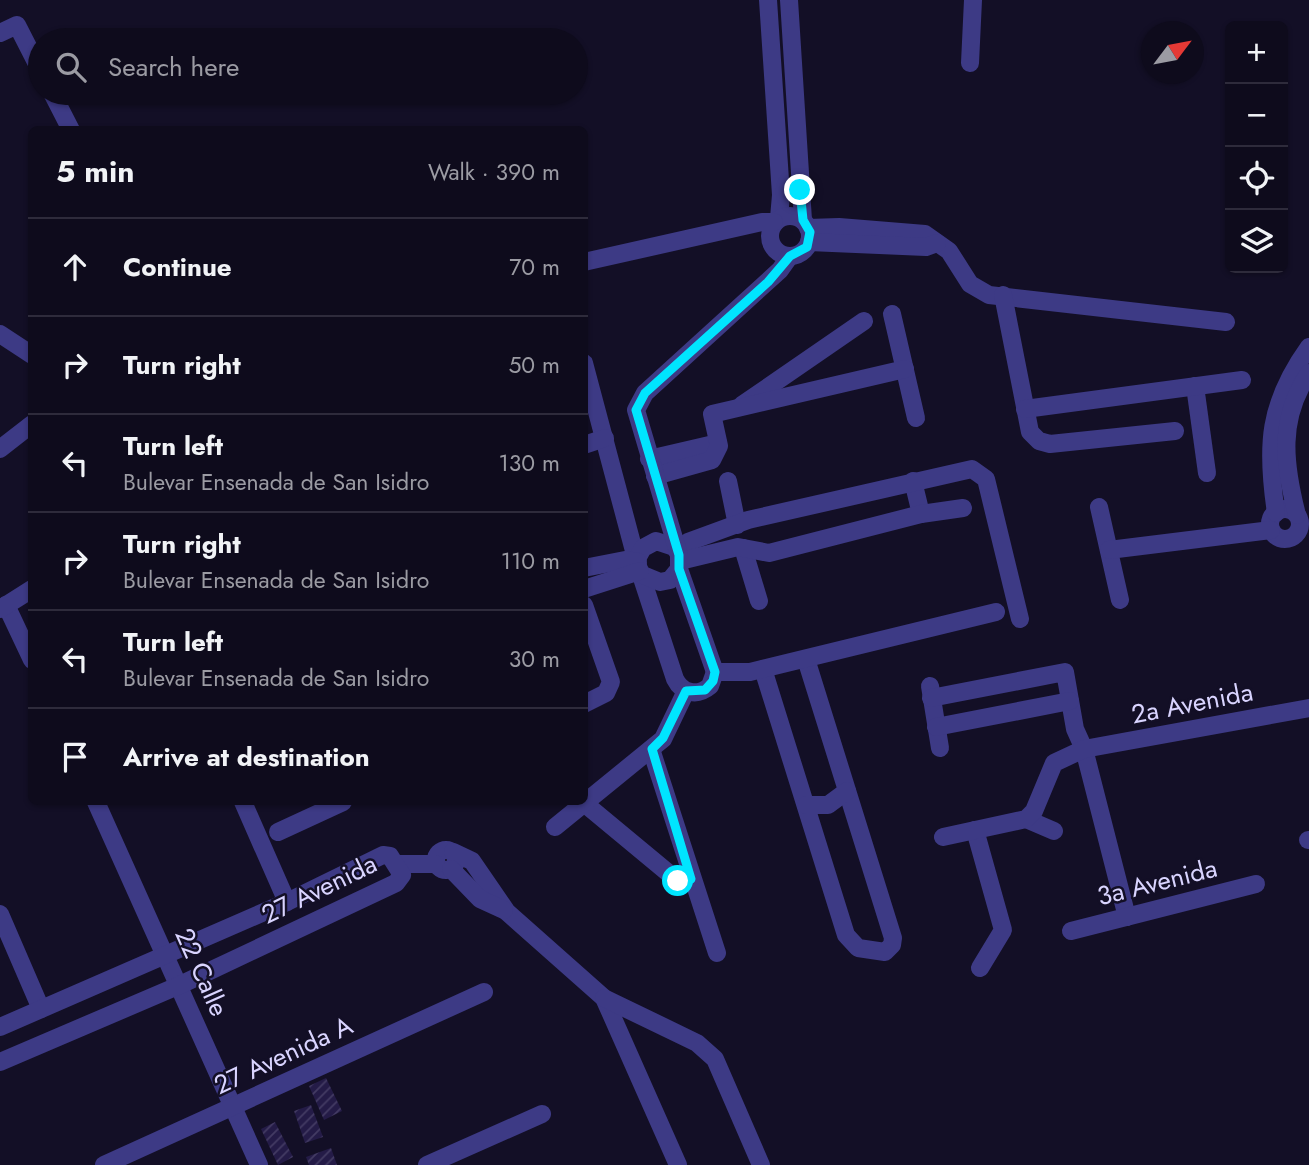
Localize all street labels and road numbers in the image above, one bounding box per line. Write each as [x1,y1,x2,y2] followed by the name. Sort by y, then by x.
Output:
[1128,673,1256,733] street label: 2a Avenida
[255,845,383,933] street label: 27 Avenida
[1093,849,1221,915] street label: 3a Avenida
[166,922,238,1022] street label: 22 Calle
[207,1006,359,1104] street label: 27 Avenida A

